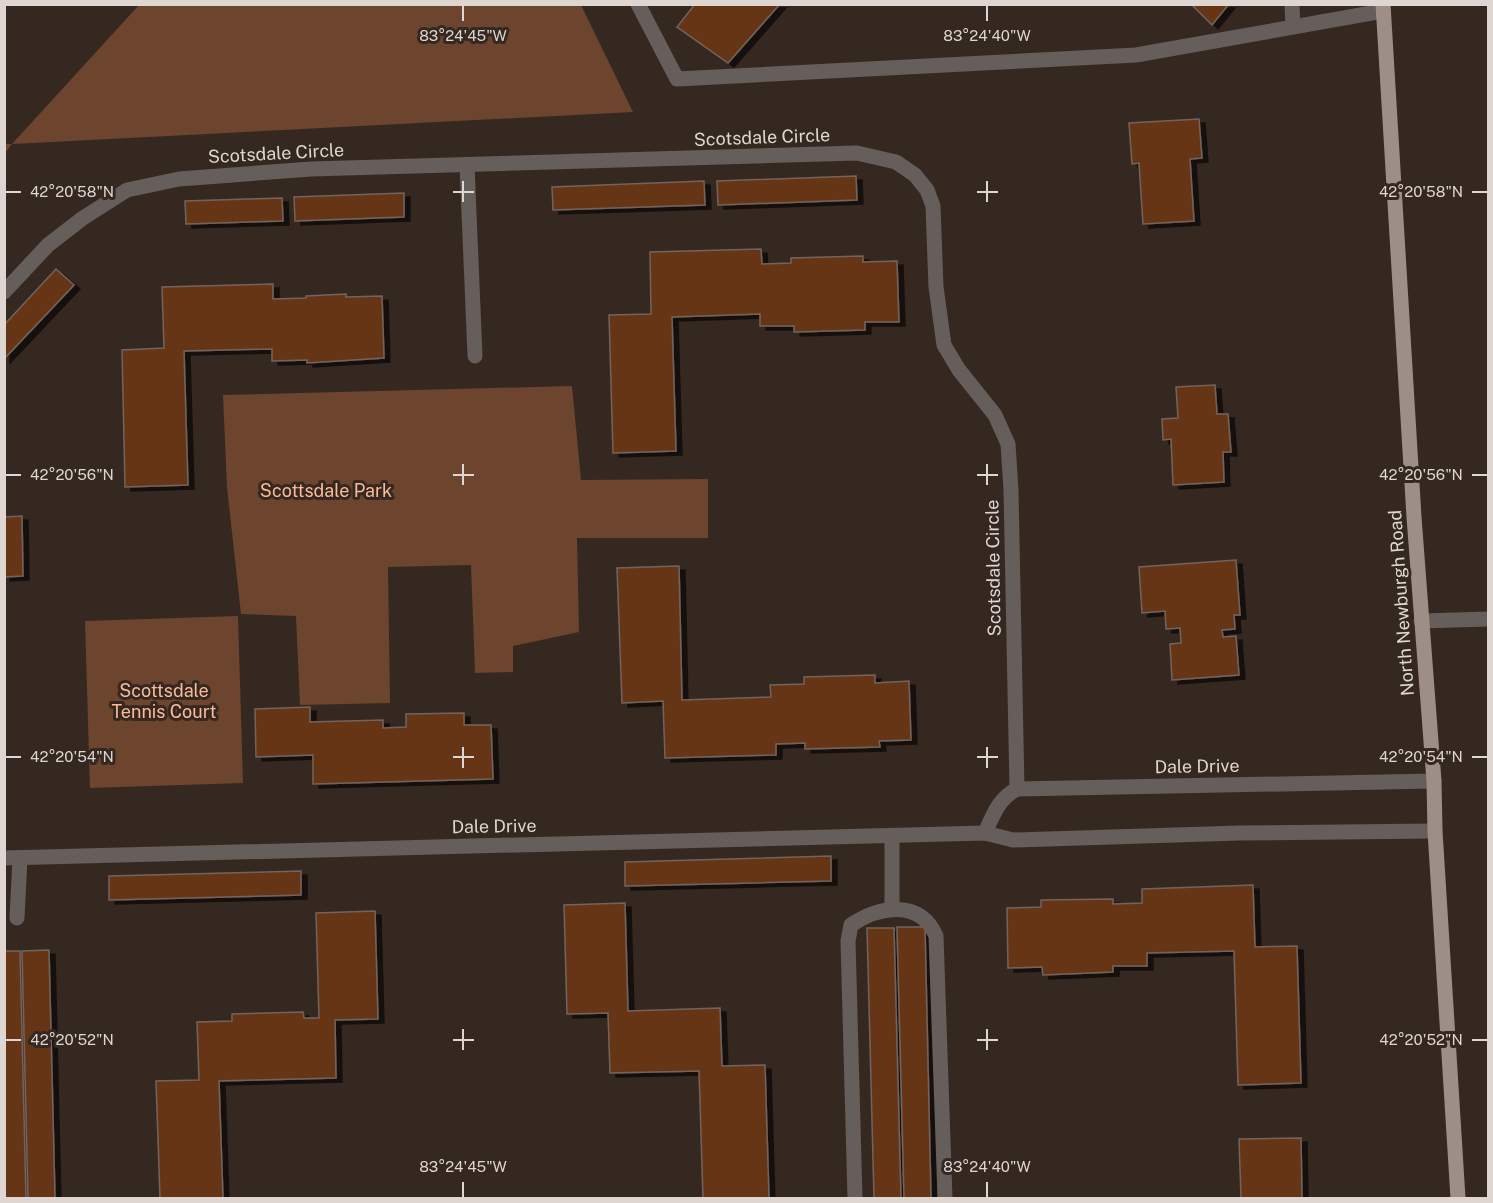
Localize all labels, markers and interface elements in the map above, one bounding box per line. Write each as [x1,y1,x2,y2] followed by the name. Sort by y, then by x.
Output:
[419,27,507,44] text: 83°24'45"W
[943,27,1031,44] text: 83°24'40"W
[693,124,831,150] street label: Scotsdale Circle
[207,139,345,167] street label: Scotsdale Circle
[30,183,114,200] text: 42°20'58"N
[1379,183,1463,200] text: 42°20'58"N
[30,466,114,483] text: 42°20'56"N
[1379,466,1463,483] text: 42°20'56"N
[260,480,392,501] park label: Scottsdale Park
[981,500,1005,636] street label: Scotsdale Circle
[1384,509,1418,697] street label: North Newburgh Road
[111,680,217,722] park label: Scottsdale Tennis Court
[30,748,114,765] text: 42°20'54"N
[1379,748,1463,765] text: 42°20'54"N
[1154,755,1240,777] street label: Dale Drive
[451,815,537,837] street label: Dale Drive
[30,1031,114,1048] text: 42°20'52"N
[1379,1031,1463,1048] text: 42°20'52"N
[419,1158,507,1175] text: 83°24'45"W
[943,1158,1031,1175] text: 83°24'40"W

